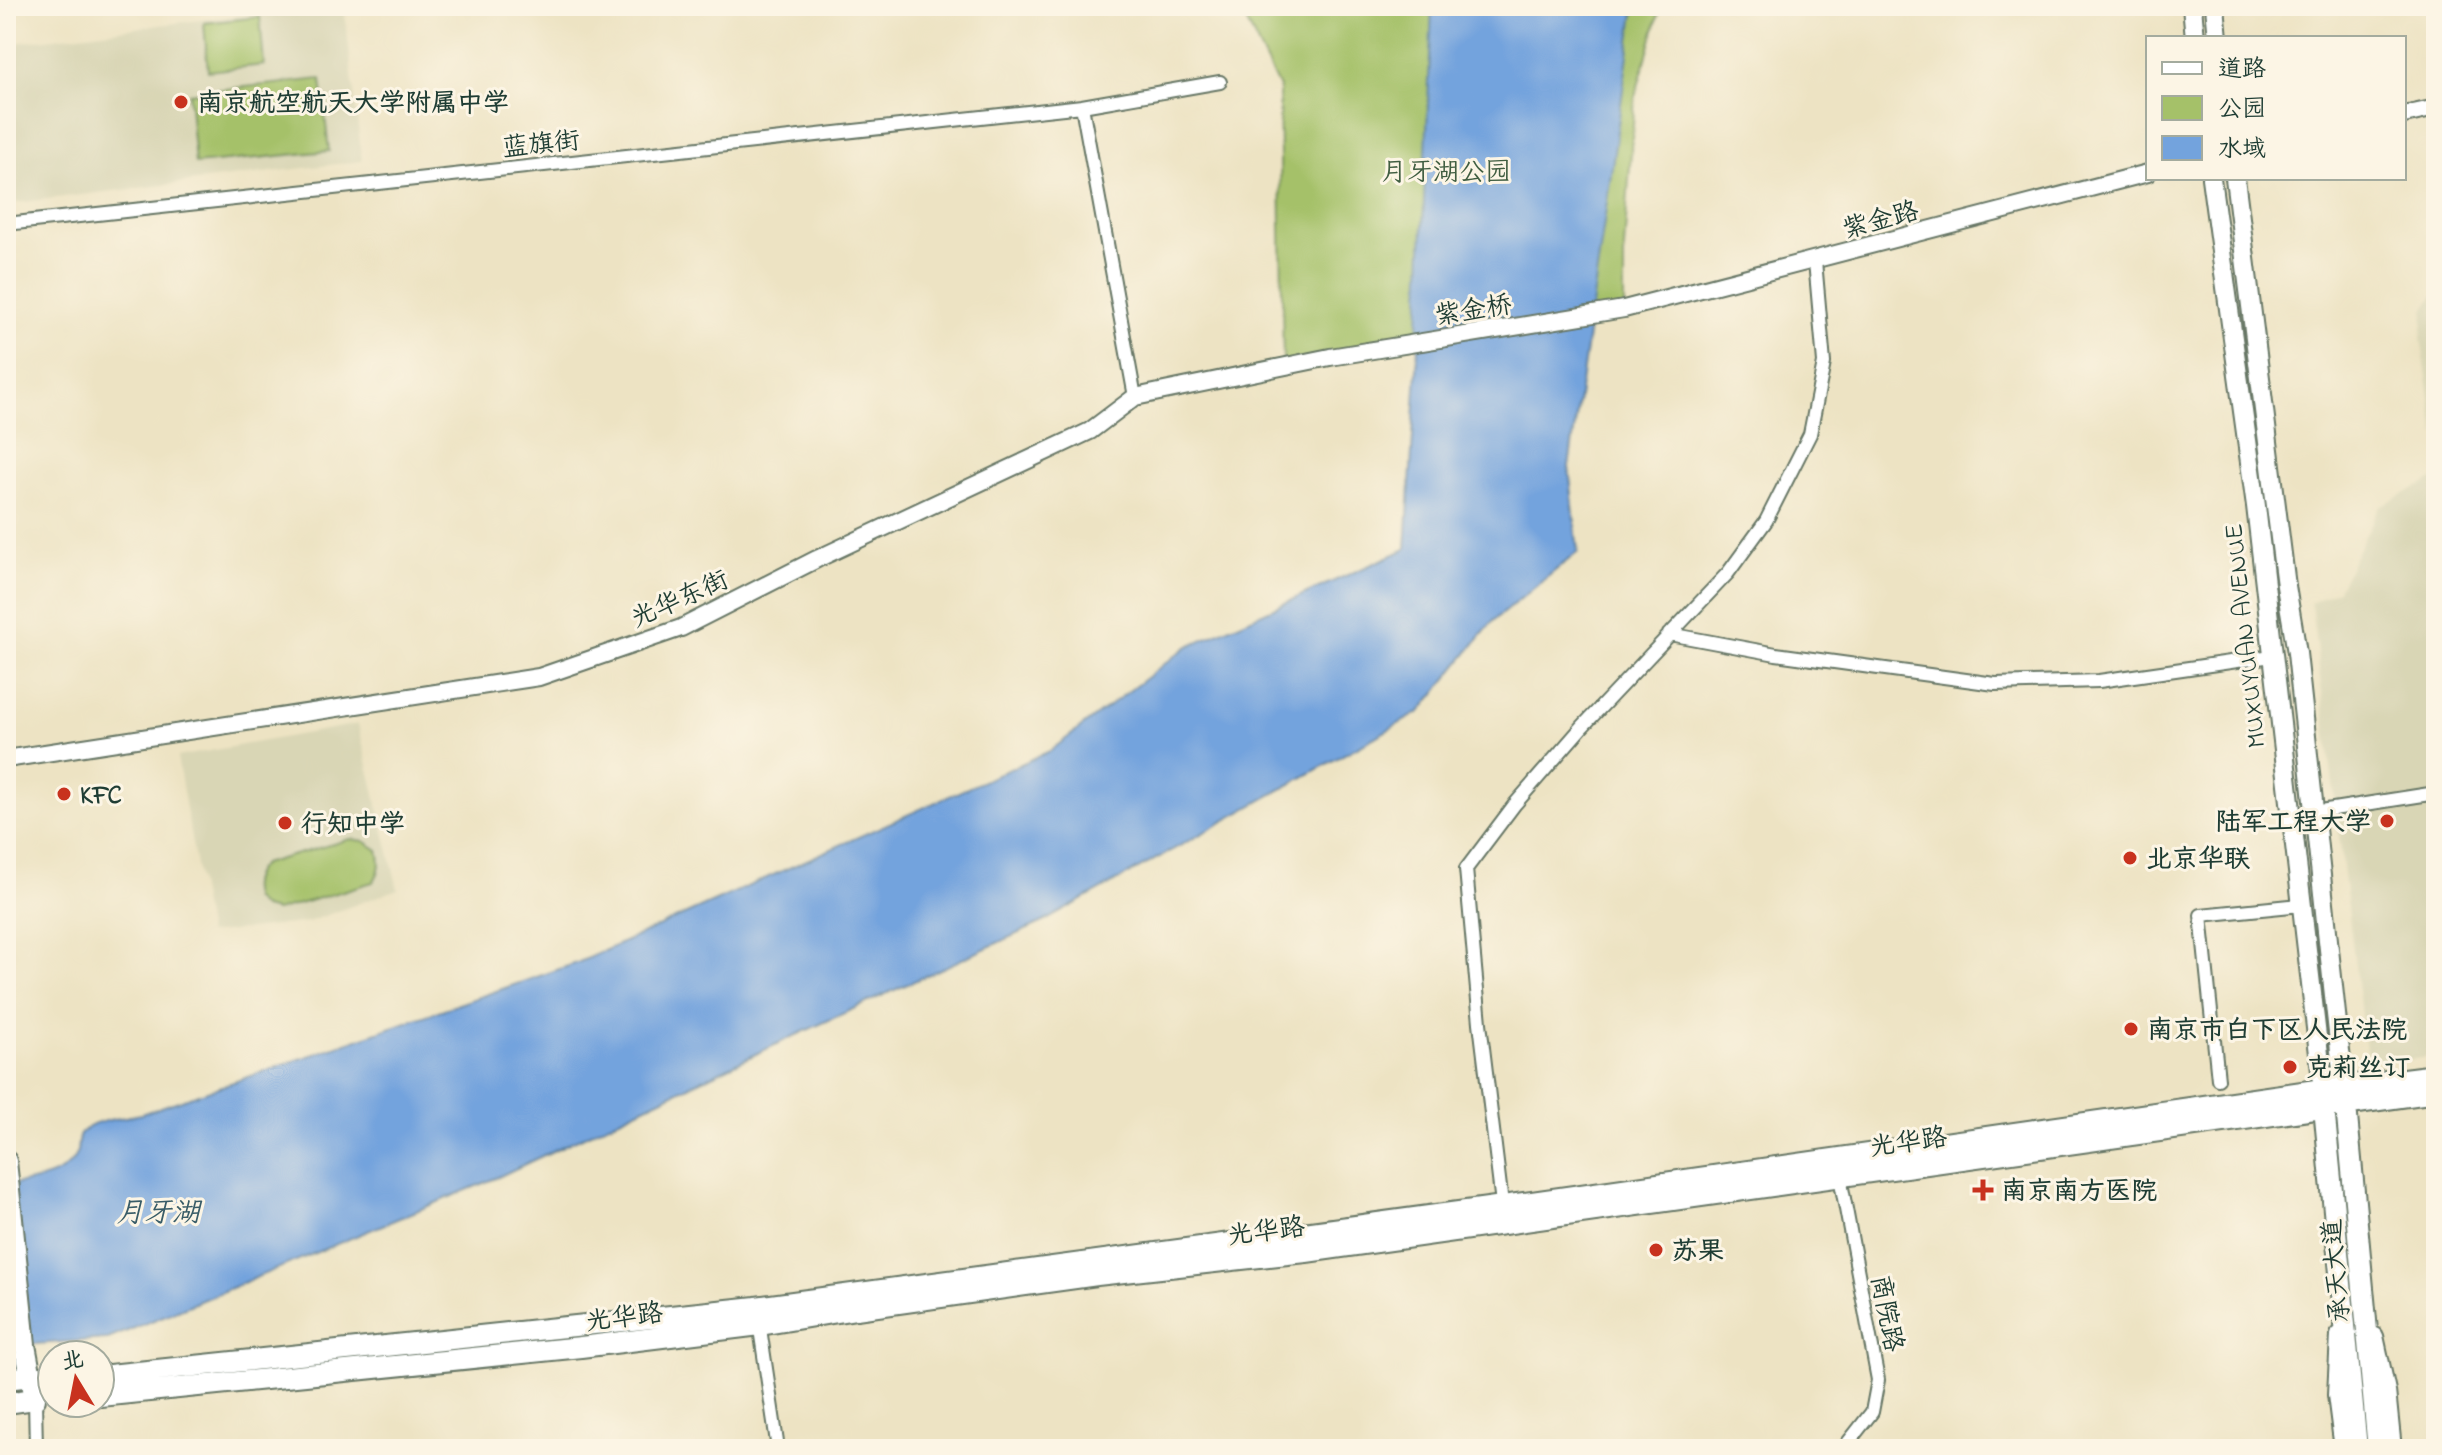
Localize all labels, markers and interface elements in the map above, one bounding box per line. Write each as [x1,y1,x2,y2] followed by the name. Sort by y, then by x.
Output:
[2146,36,2406,180] legend
[2218,53,2266,88] text: 道路
[197,86,509,124] place label: 南京航空航天大学附属中学
[172,93,190,111] marker: 南京航空航天大学附属中学
[2218,93,2266,128] text: 公园
[501,123,582,169] street label: 蓝旗街
[2218,133,2266,168] text: 水域
[1381,155,1511,193] park label: 月牙湖公园
[1838,193,1923,250] street label: 紫金路
[1432,287,1515,337] street label: 紫金桥
[2216,521,2278,750] street label: MUXUYUAN AVENUE
[625,562,735,639] street label: 光华东街
[80,778,122,816] place label: KFC
[55,785,73,803] marker: KFC
[2215,805,2371,843] place label: 陆军工程大学
[301,807,405,845] place label: 行知中学
[2378,812,2396,830] marker: 陆军工程大学
[276,814,294,832] marker: 行知中学
[2146,842,2250,880] place label: 北京华联
[2121,849,2139,867] marker: 北京华联
[2147,1013,2407,1051] place label: 南京市白下区人民法院
[2122,1020,2140,1038] marker: 南京市白下区人民法院
[2306,1051,2410,1089] place label: 克莉丝订
[2281,1058,2299,1076] marker: 克莉丝订
[1867,1120,1950,1168] street label: 光华路
[2001,1174,2157,1212] place label: 南京南方医院
[1972,1179,1994,1201] marker: 南京南方医院
[116,1194,203,1235] water label: 月牙湖
[1225,1209,1307,1257] street label: 光华路
[2315,1217,2361,1324] street label: 承天大道
[1672,1234,1724,1272] place label: 苏果
[1647,1241,1665,1259] marker: 苏果
[1859,1272,1911,1355] street label: 商院路
[583,1295,665,1343] street label: 光华路
[36,1339,116,1419] north arrow
[59,1345,87,1380] text: 北

